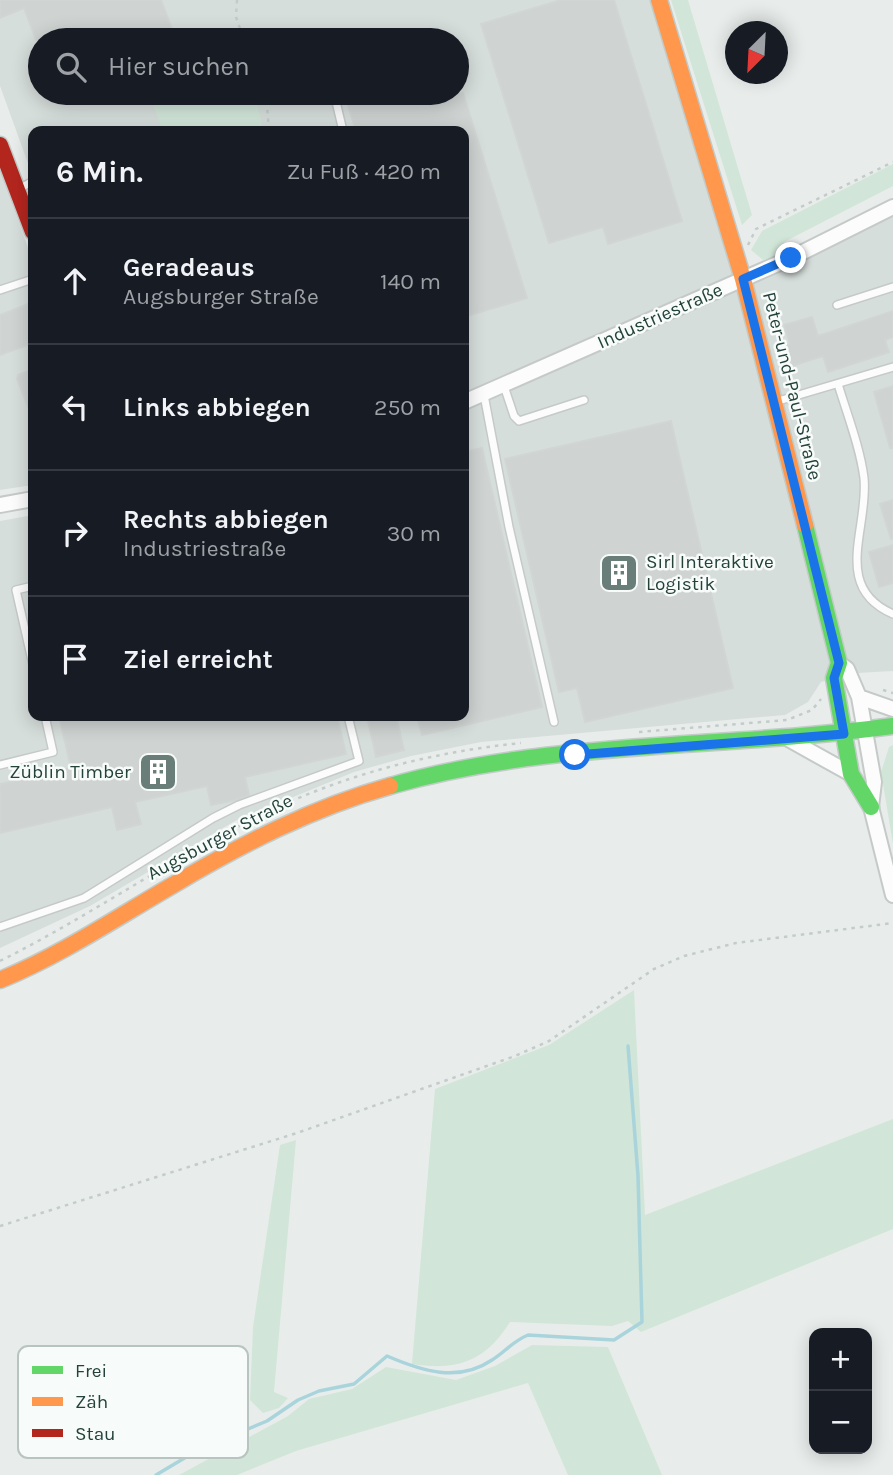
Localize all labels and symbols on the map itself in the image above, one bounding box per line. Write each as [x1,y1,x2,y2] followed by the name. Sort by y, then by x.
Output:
[725,21,788,84] north arrow
[775,242,806,273] route end
[594,279,726,353] street label: Industriestraße
[758,290,826,482] street label: Peter-und-Paul-Straße
[646,551,774,595] place label: Sirl Interaktive Logistik
[598,552,640,594] building icon: Sirl Interaktive Logistik
[559,739,590,770] route start
[137,751,179,793] building icon: Züblin Timber
[9,761,131,783] place label: Züblin Timber
[143,789,297,885] street label: Augsburger Straße
[18,1346,248,1458] legend
[75,1360,107,1382] text: Frei
[75,1391,108,1413] text: Zäh
[75,1423,116,1445] text: Stau

